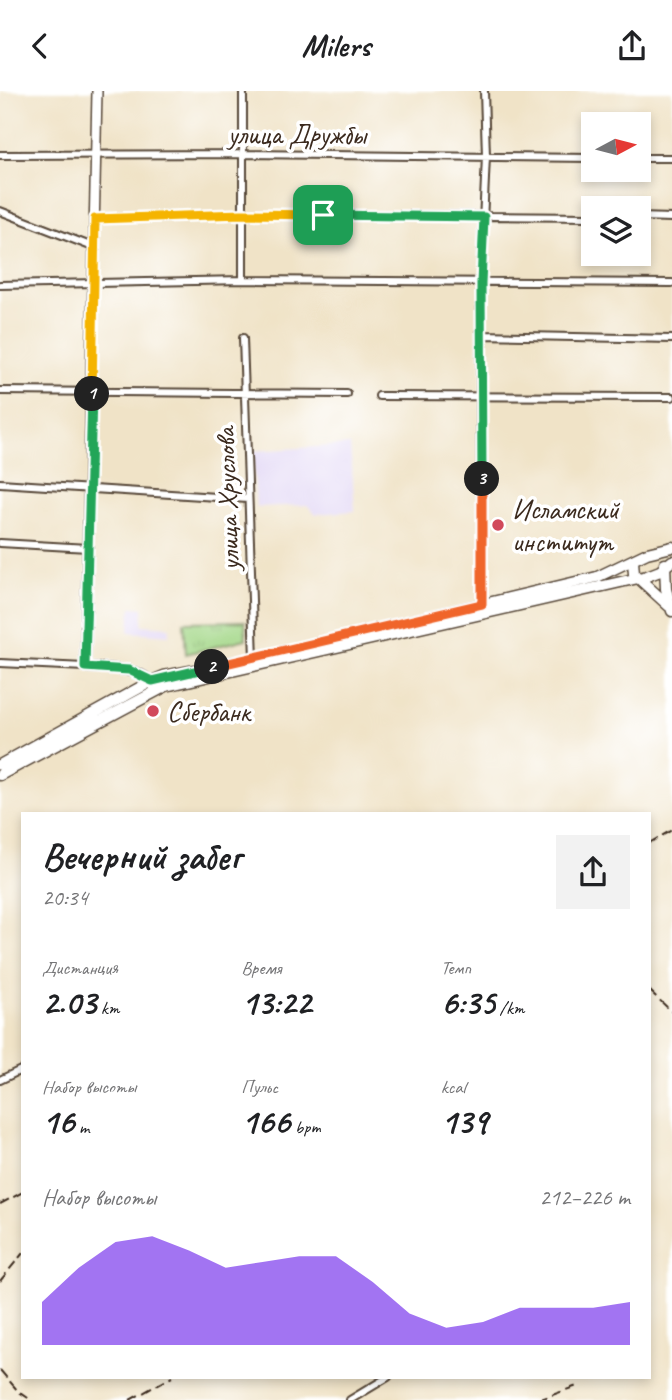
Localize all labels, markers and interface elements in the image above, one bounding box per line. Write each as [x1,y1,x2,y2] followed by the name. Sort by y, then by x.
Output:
[301,25,371,66] text: Milers
[21,27,59,65] icon: back
[613,27,651,65] icon: share
[581,112,651,182] north arrow
[581,112,651,266] map controls
[226,117,368,152] street label: улица Дружбы
[293,185,353,245] pin
[304,196,342,234] icon: arrive
[581,196,651,266] button: layers
[74,377,110,411] pin: 1
[87,381,96,405] text: 1
[207,424,247,573] street label: улица Хруслова
[464,461,500,497] pin: 3
[477,466,486,490] text: 3
[512,492,620,559] place label: Исламский институт
[490,517,506,533] marker: Исламский институт
[194,649,230,685] pin: 2
[207,654,216,678] text: 2
[167,694,253,729] place label: Сбербанк
[145,703,161,719] marker: Сбербанк
[42,833,241,880] text: Вечерний забег
[556,835,630,909] button: share
[42,883,88,912] text: 20:34
[42,956,118,980] text: Дистанция
[241,956,281,980] text: Время
[441,956,471,980] text: Темп
[42,980,96,1025] text: 2.03
[241,980,311,1025] text: 13:22
[441,980,495,1025] text: 6:35
[96,996,119,1020] text: km
[495,996,524,1020] text: /km
[42,1075,136,1099] text: Набор высоты
[241,1075,278,1099] text: Пульс
[441,1075,466,1099] text: kcal
[42,1099,74,1144] text: 16
[241,1099,290,1144] text: 166
[441,1099,488,1144] text: 139
[74,1115,90,1139] text: m
[290,1115,321,1139] text: bpm
[42,1183,156,1212] text: Набор высоты
[539,1183,630,1212] text: 212–226 m

